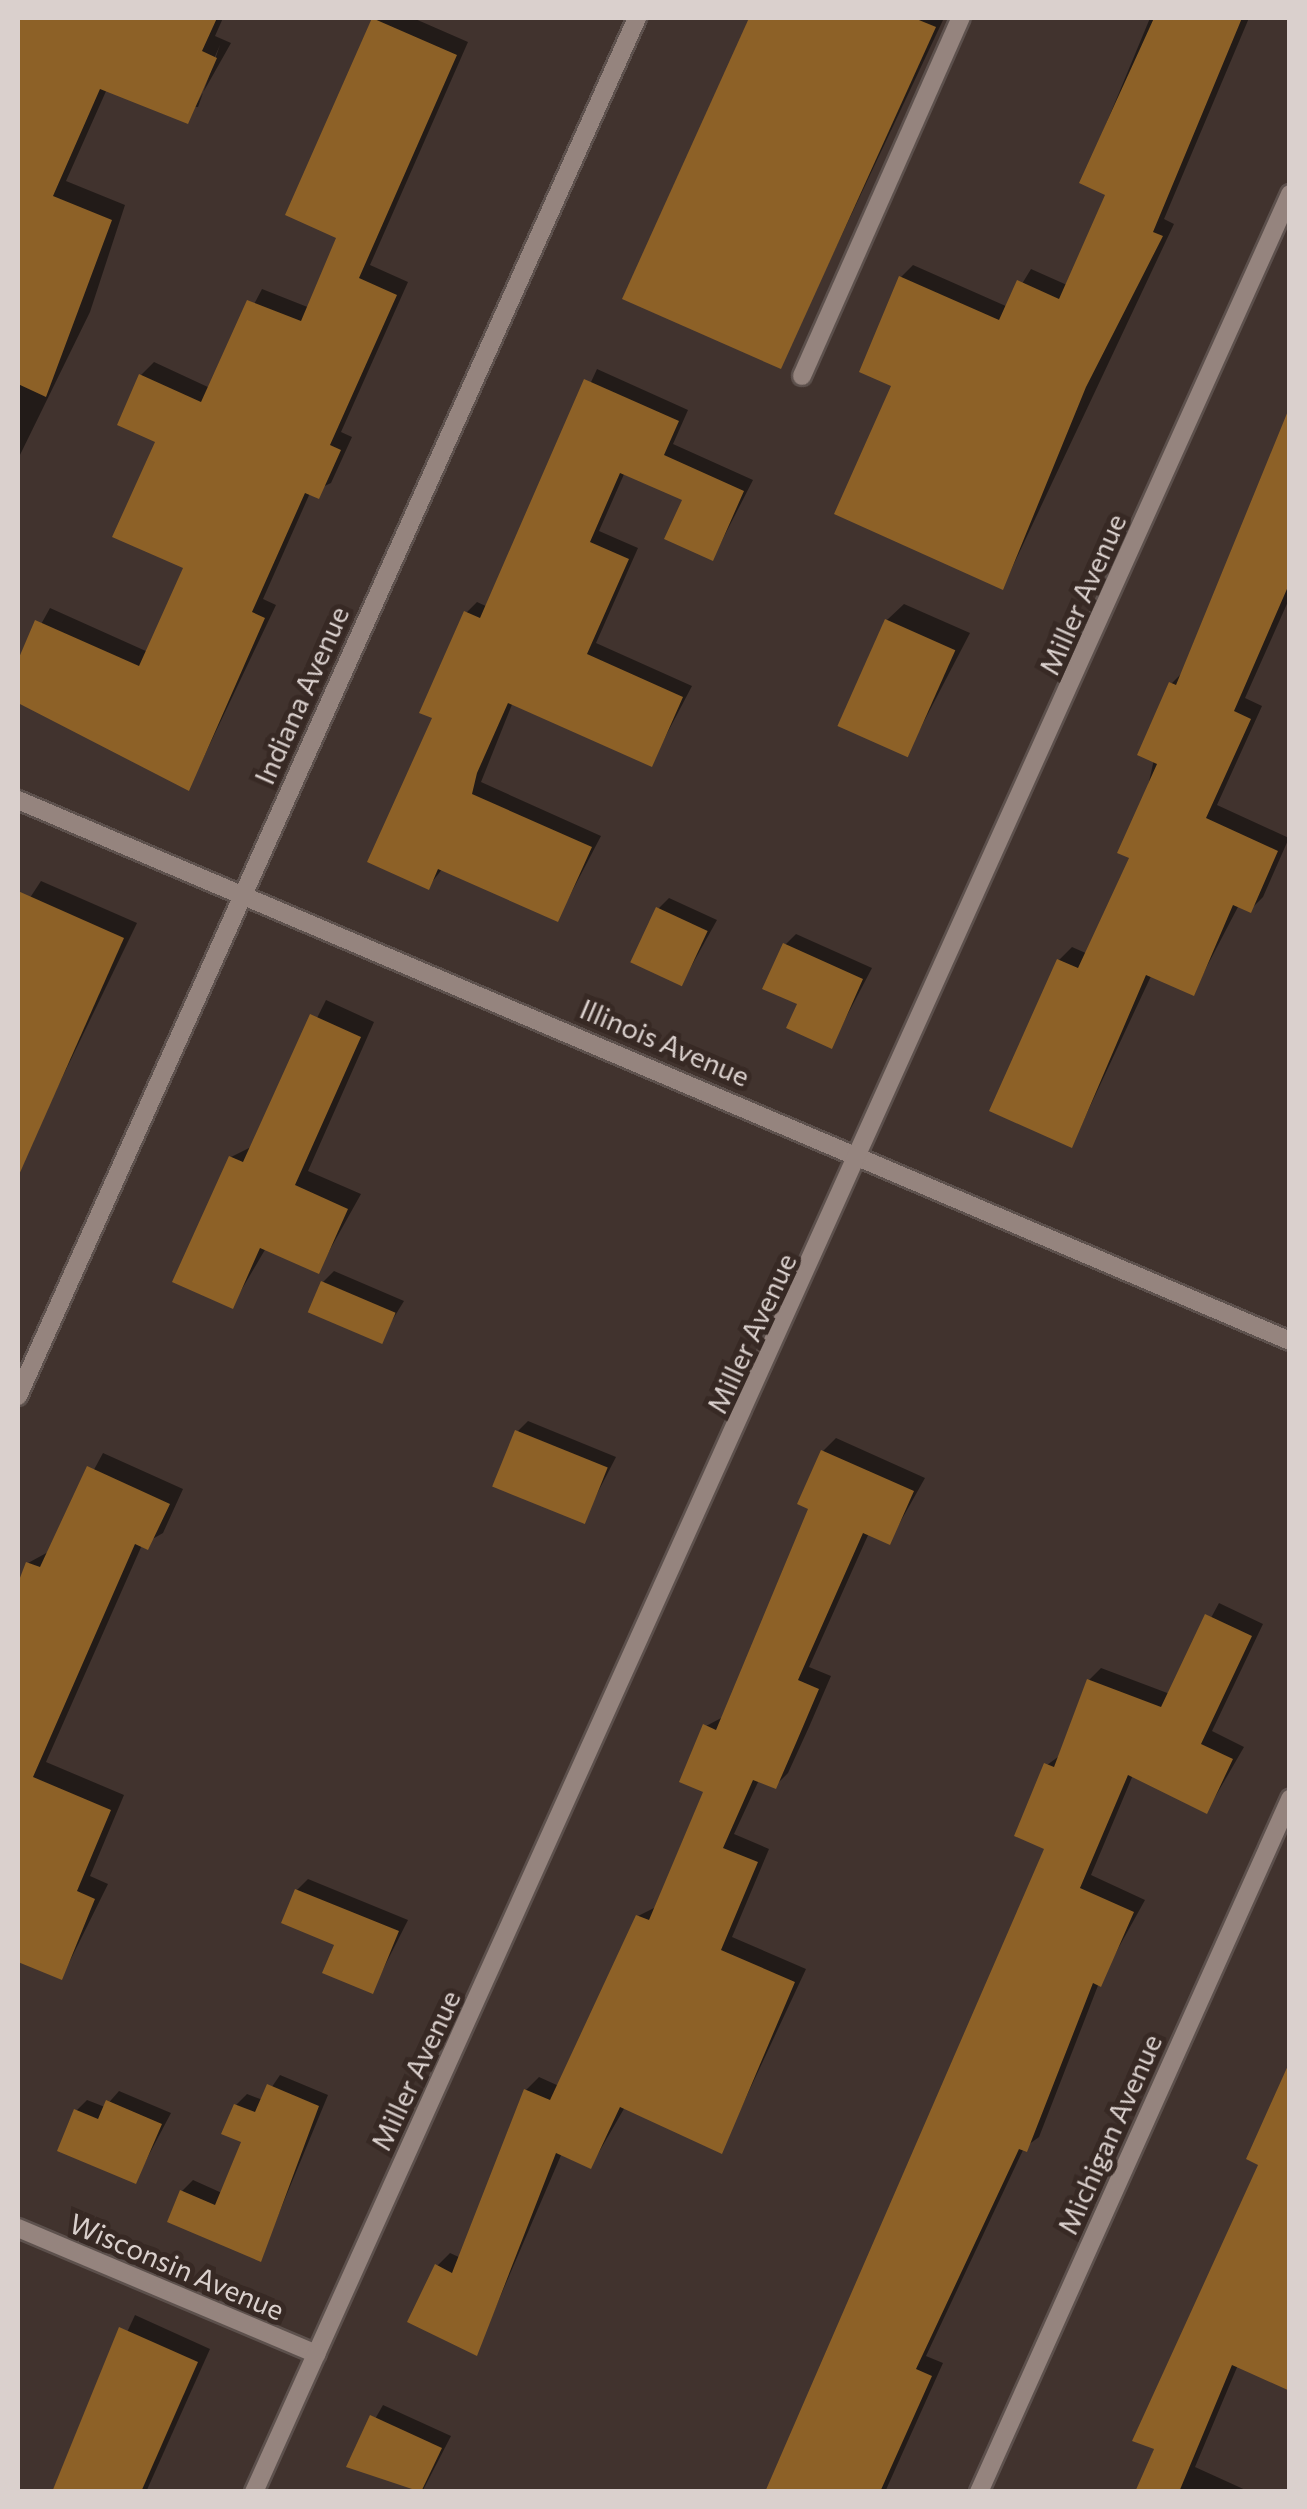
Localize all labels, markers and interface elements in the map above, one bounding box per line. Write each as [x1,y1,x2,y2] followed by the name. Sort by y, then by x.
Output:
[1031,508,1133,680] street label: Miller Avenue
[247,601,355,789] street label: Indiana Avenue
[575,991,755,1093] street label: Illinois Avenue
[699,1248,803,1418] street label: Miller Avenue
[363,1985,467,2155] street label: Miller Avenue
[1050,2029,1168,2239] street label: Michigan Avenue
[65,2206,289,2326] street label: Wisconsin Avenue

